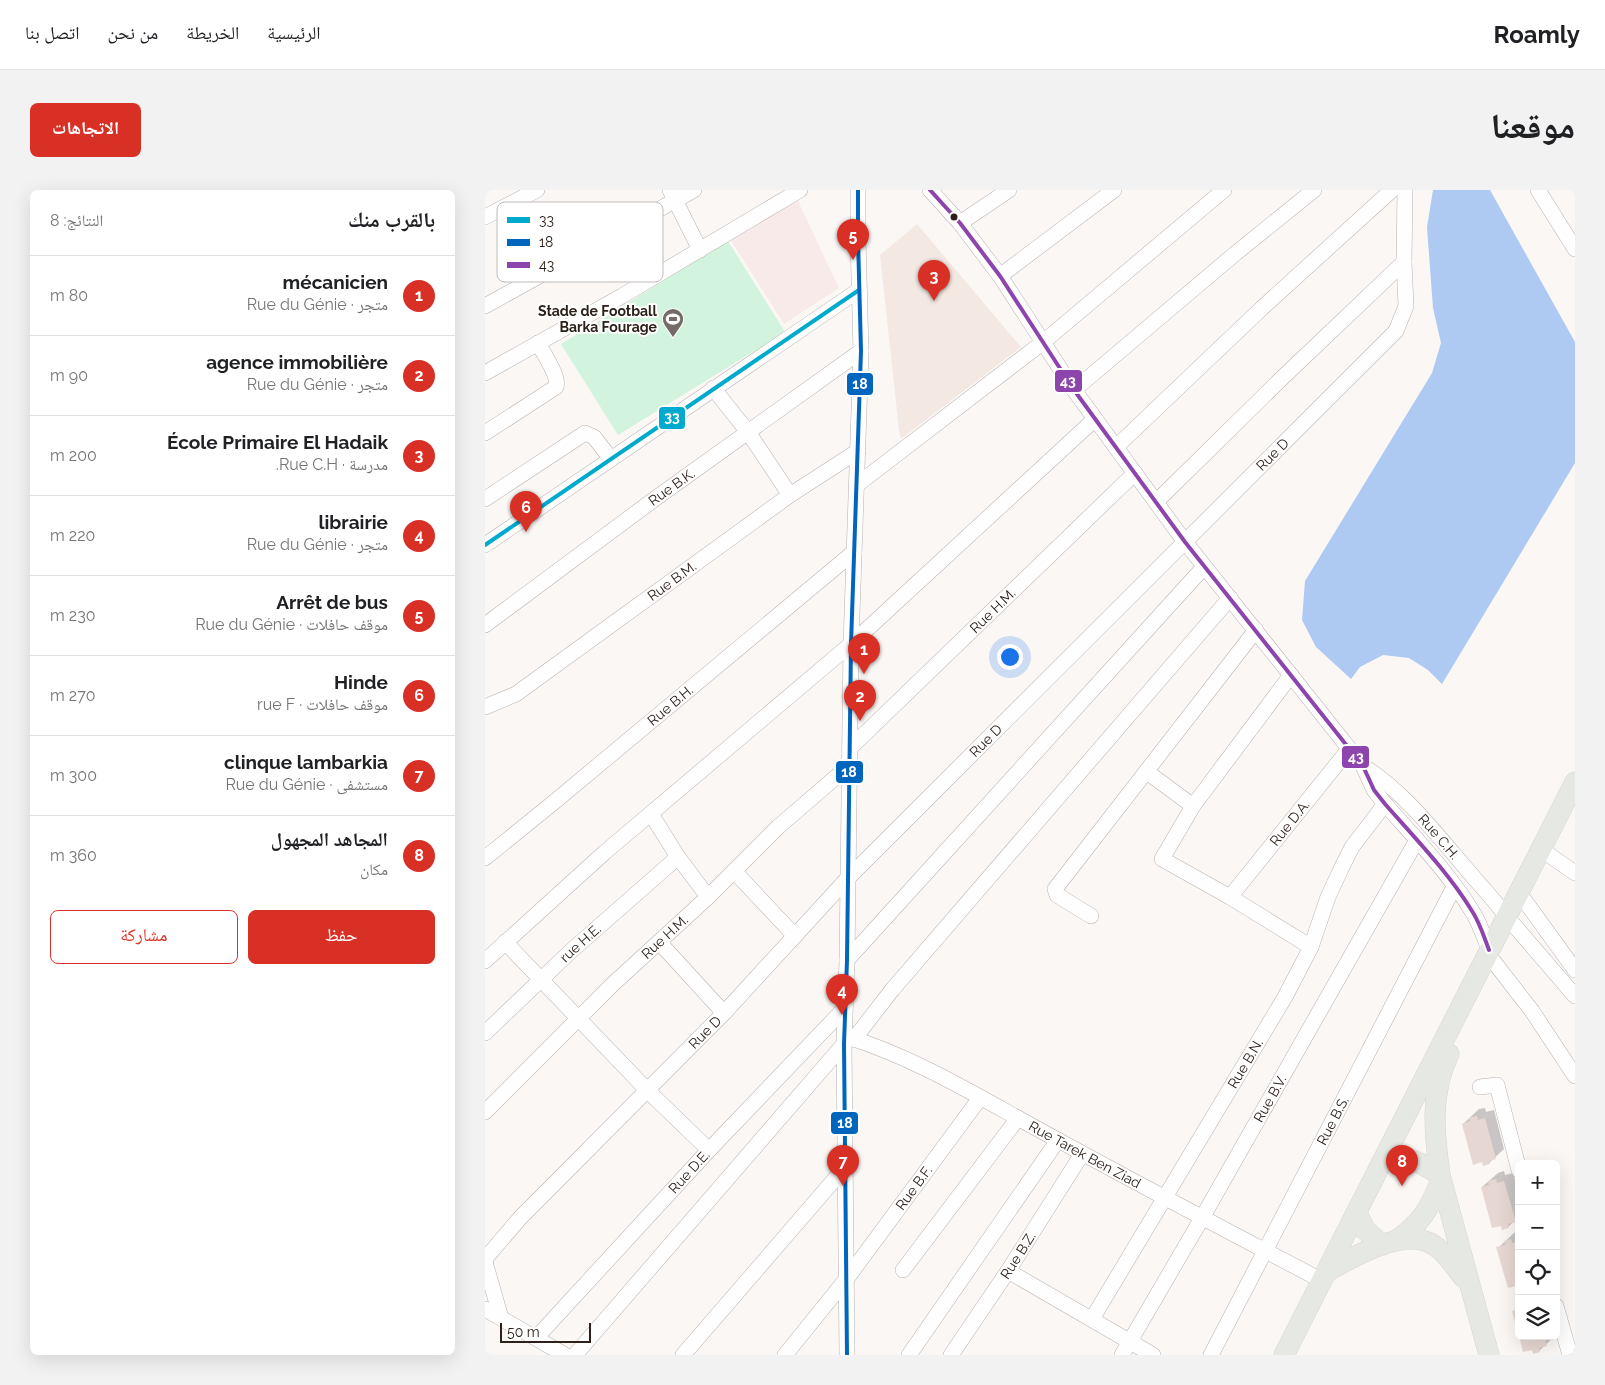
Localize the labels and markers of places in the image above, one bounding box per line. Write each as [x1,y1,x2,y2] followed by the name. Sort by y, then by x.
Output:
[949,212,959,222] unlabelled marker
[837,219,869,260] pin: 5
[918,260,950,301] pin: 3
[538,303,658,335] place label: Stade de Football Barka Fourage
[661,307,685,338] sports icon: Stade de Football Barka Fourage
[510,491,542,532] pin: 6
[848,633,880,674] pin: 1
[844,680,876,721] pin: 2
[826,974,858,1015] pin: 4
[827,1145,859,1186] pin: 7
[1386,1145,1418,1186] pin: 8

